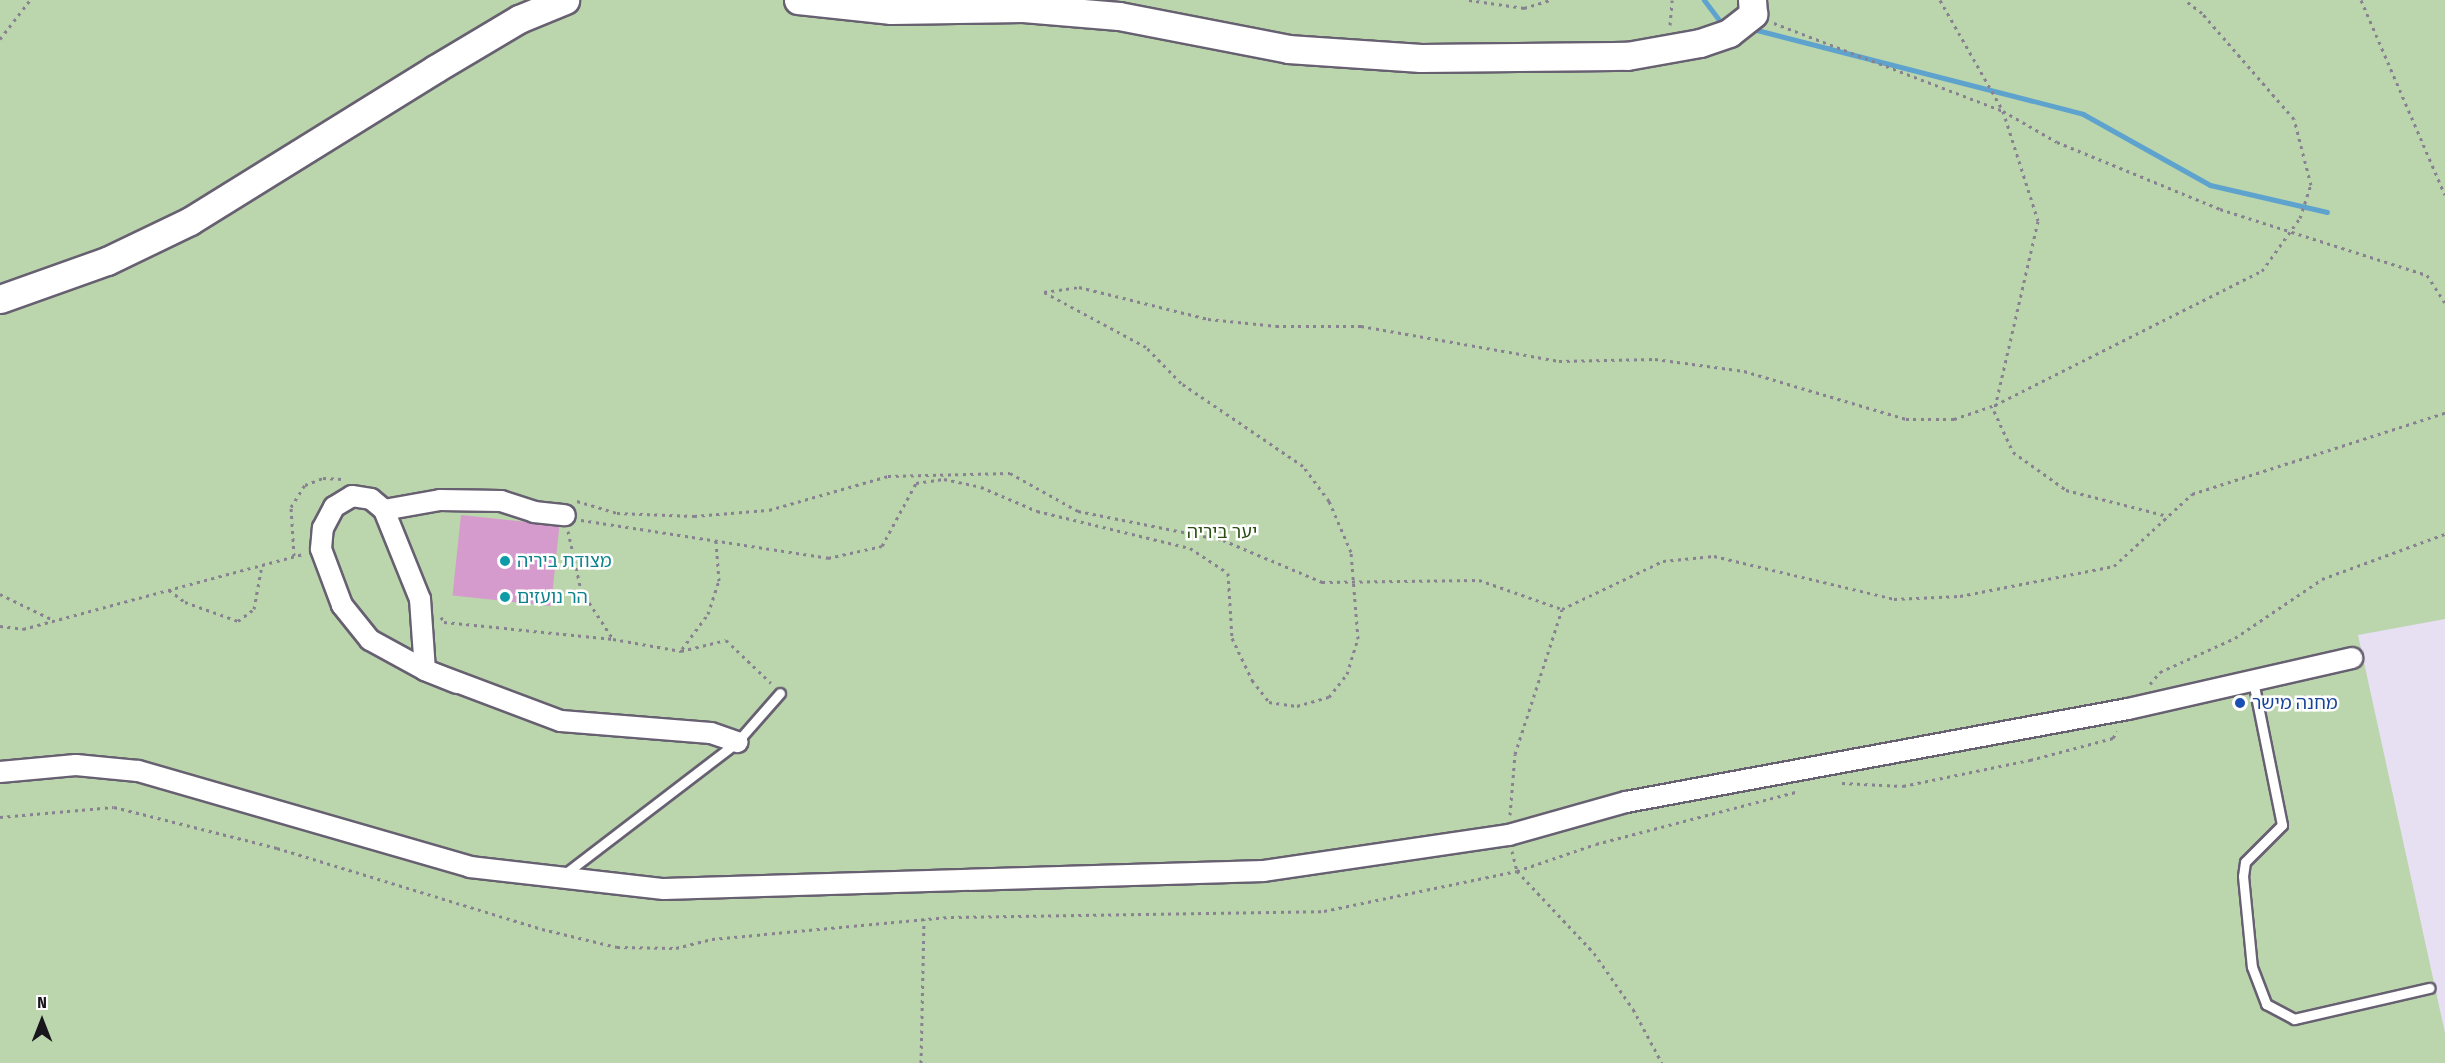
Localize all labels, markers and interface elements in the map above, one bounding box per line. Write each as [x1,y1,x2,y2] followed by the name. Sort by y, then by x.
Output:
[1187,521,1257,543] park label: יער ביריה
[517,550,612,572] place label: מצודת ביריה
[498,554,512,568] marker: מצודת ביריה
[517,586,588,608] place label: הר נועזים
[498,590,512,604] marker: הר נועזים
[2252,692,2338,714] place label: מחנה מישר
[2233,696,2247,710] marker: מחנה מישר
[12,991,72,1051] north arrow
[37,993,47,1012] text: N

